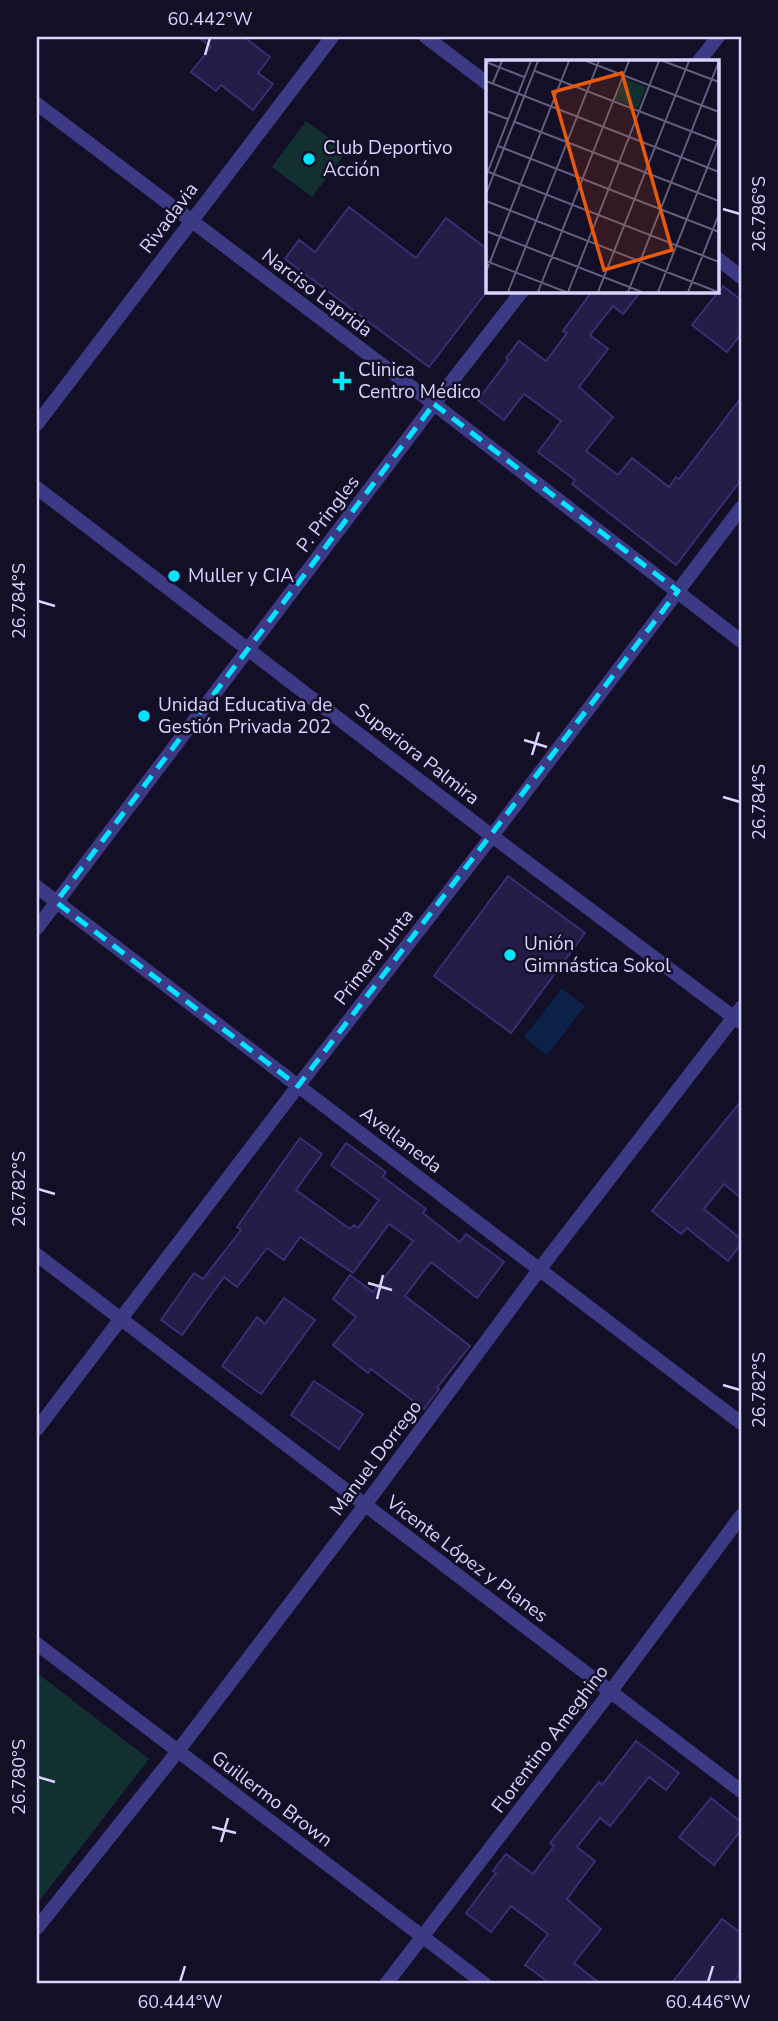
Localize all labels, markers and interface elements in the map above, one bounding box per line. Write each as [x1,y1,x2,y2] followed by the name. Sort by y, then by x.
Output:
[168,7,253,31] text: 60.442°W
[486,60,718,292] inset map
[323,135,452,183] place label: Club Deportivo Acción
[301,151,317,167] marker: Club Deportivo Acción
[747,176,771,252] text: 26.786°S
[134,177,204,259] street label: Rivadavia
[256,243,378,343] street label: Narciso Laprida
[358,357,481,405] place label: Clinica Centro Médico
[332,371,352,391] marker: Clinica Centro Médico
[291,470,365,558] street label: P. Pringles
[7,563,31,639] text: 26.784°S
[188,563,294,589] place label: Muller y CIA
[166,568,182,584] marker: Muller y CIA
[158,692,332,740] place label: Unidad Educativa de Gestión Privada 202
[349,697,485,811] street label: Superiora Palmira
[136,708,152,724] marker: Unidad Educativa de Gestión Privada 202
[747,764,771,840] text: 26.784°S
[328,904,420,1010] street label: Primera Junta
[524,931,671,979] place label: Unión Gimnástica Sokol
[502,947,518,963] marker: Unión Gimnástica Sokol
[355,1101,447,1179] street label: Avellaneda
[7,1151,31,1227] text: 26.782°S
[747,1352,771,1428] text: 26.782°S
[324,1395,428,1521] street label: Manuel Dorrego
[380,1489,553,1629] street label: Vicente López y Planes
[486,1660,614,1818] street label: Florentino Ameghino
[7,1739,31,1815] text: 26.780°S
[206,1745,338,1853] street label: Guillermo Brown
[138,1990,223,2014] text: 60.444°W
[666,1990,751,2014] text: 60.446°W

